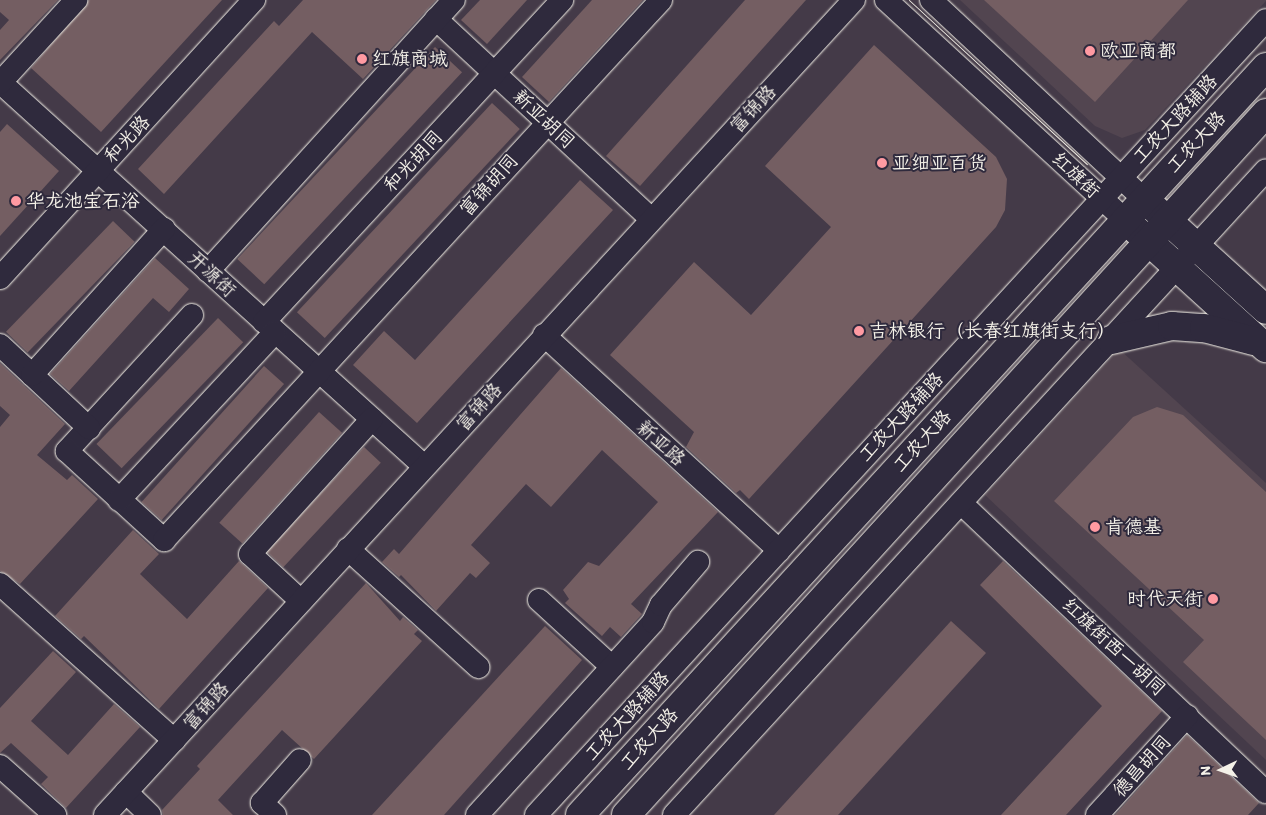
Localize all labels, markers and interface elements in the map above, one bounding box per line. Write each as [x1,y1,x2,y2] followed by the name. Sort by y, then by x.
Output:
[1100,40,1176,62] place label: 欧亚商都
[1084,45,1096,57] marker: 欧亚商都
[372,48,448,70] place label: 红旗商城
[356,53,368,65] marker: 红旗商城
[1128,70,1222,168] street label: 工农大路辅路
[725,80,781,138] street label: 富锦路
[508,85,580,153] street label: 新亚胡同
[1162,106,1230,178] street label: 工农大路
[99,110,155,168] street label: 和光路
[379,125,447,197] street label: 和光胡同
[1047,147,1105,203] street label: 红旗街
[455,149,523,221] street label: 富锦胡同
[892,152,987,174] place label: 亚细亚百货
[876,157,888,169] marker: 亚细亚百货
[26,190,140,212] place label: 华龙池宝石浴
[10,195,22,207] marker: 华龙池宝石浴
[183,246,241,302] street label: 开源街
[869,320,1116,342] place label: 吉林银行（长春红旗街支行）
[853,325,865,337] marker: 吉林银行（长春红旗街支行）
[854,368,948,466] street label: 工农大路辅路
[451,378,507,436] street label: 富锦路
[888,405,956,477] street label: 工农大路
[632,415,690,471] street label: 新亚路
[1105,516,1162,538] place label: 肯德基
[1089,521,1101,533] marker: 肯德基
[1127,588,1203,610] place label: 时代天街
[1058,593,1170,701] street label: 红旗街西一胡同
[1207,593,1219,605] marker: 时代天街
[580,667,674,765] street label: 工农大路辅路
[178,677,234,735] street label: 富锦路
[615,703,683,775] street label: 工农大路
[1108,730,1176,802] street label: 德昌胡同
[1196,745,1246,795] north arrow
[1197,766,1214,776] text: N

